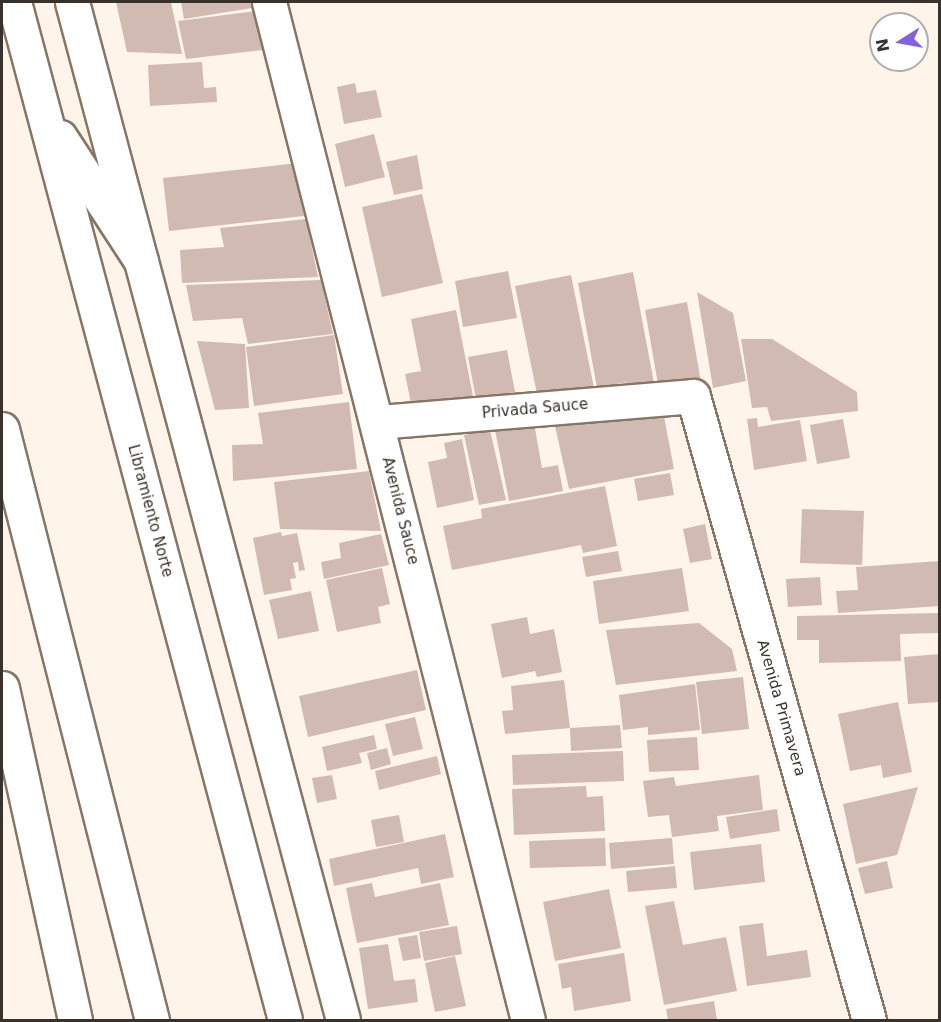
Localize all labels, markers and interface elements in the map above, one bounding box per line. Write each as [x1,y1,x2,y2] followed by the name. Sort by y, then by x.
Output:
[869,12,929,72] north arrow
[872,37,893,54] text: N
[481,395,589,423] street label: Privada Sauce
[124,443,176,579] street label: Libramiento Norte
[378,455,422,567] street label: Avenida Sauce
[753,638,809,778] street label: Avenida Primavera

